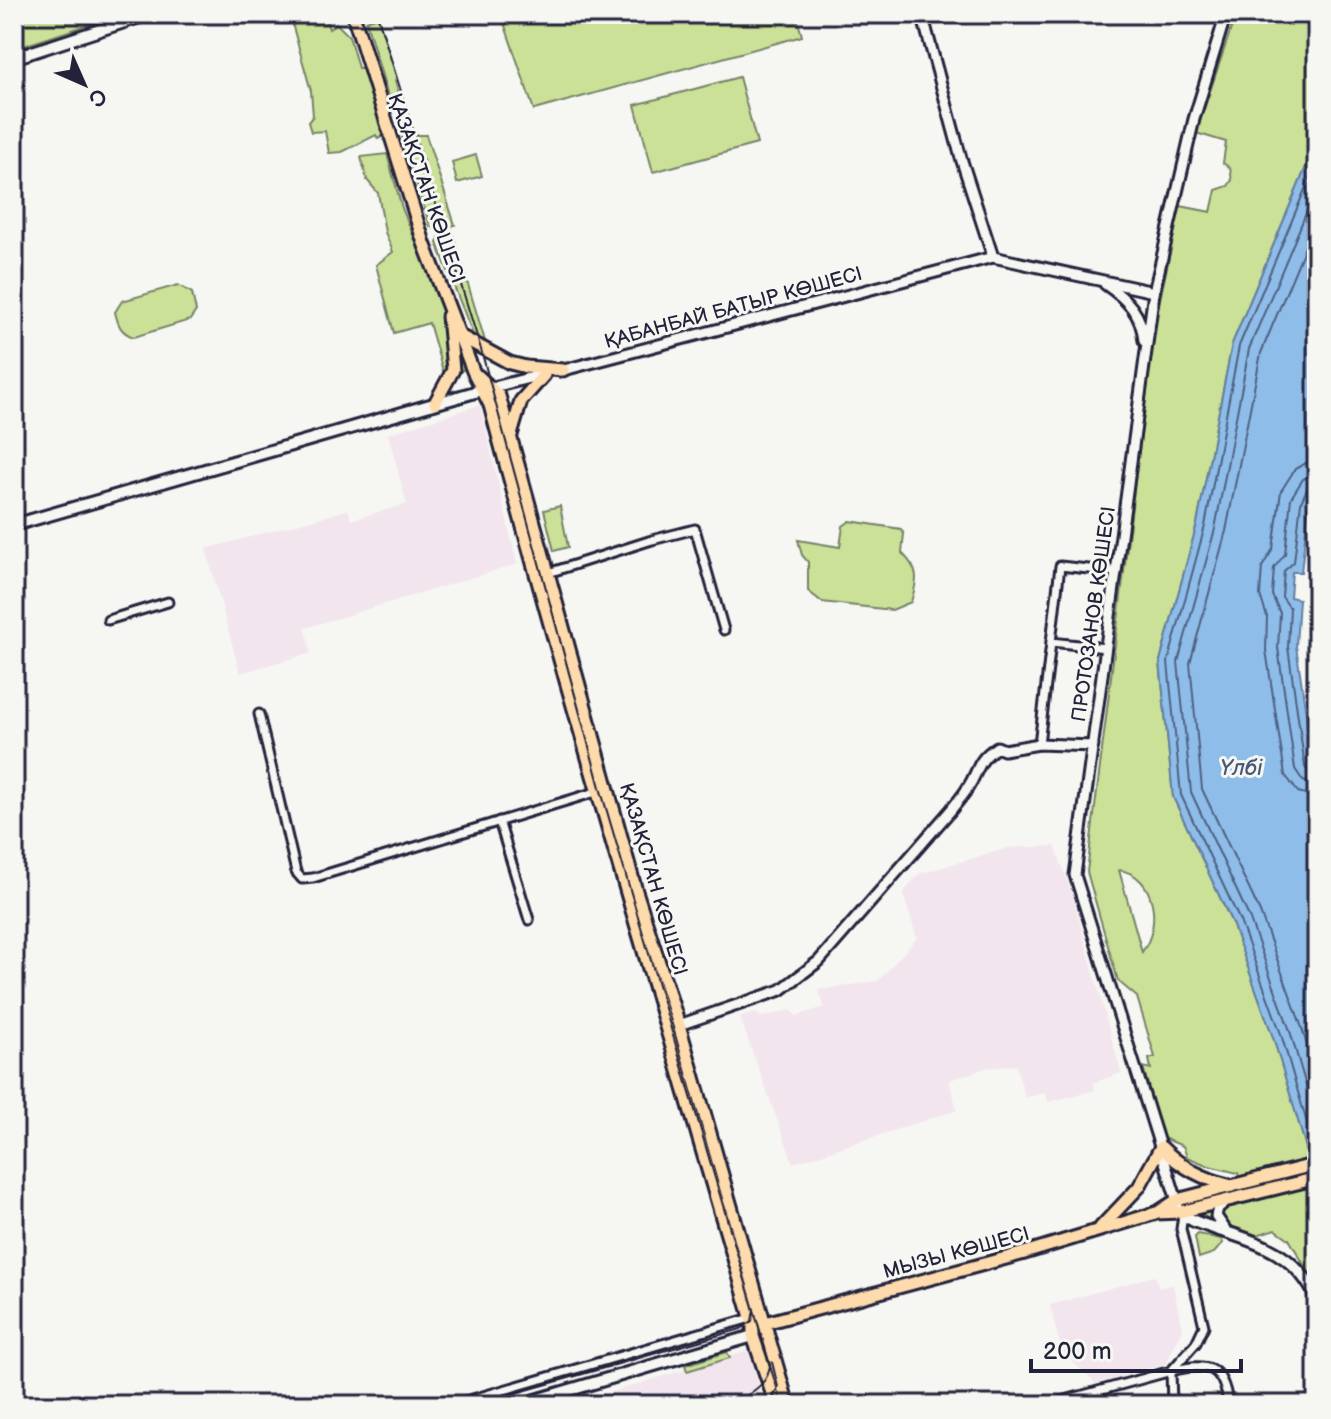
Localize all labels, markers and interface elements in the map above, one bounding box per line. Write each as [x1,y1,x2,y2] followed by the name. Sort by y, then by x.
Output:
[44,44,124,124] north arrow
[82,82,112,112] text: С
[382,90,470,286] street label: ҚАЗАҚСТАН КӨШЕСІ
[602,262,865,354] street label: ҚАБАНБАЙ БАТЫР КӨШЕСІ
[1067,505,1121,723] street label: ПРОТОЗАНОВ КӨШЕСІ
[1220,755,1263,782] water label: Үлбі
[614,780,692,978] street label: ҚАЗАҚСТАН КӨШЕСІ
[881,1222,1032,1284] street label: МЫЗЫ КӨШЕСІ
[1031,1323,1241,1373] scale bar
[1043,1337,1112,1366] text: 200 m

